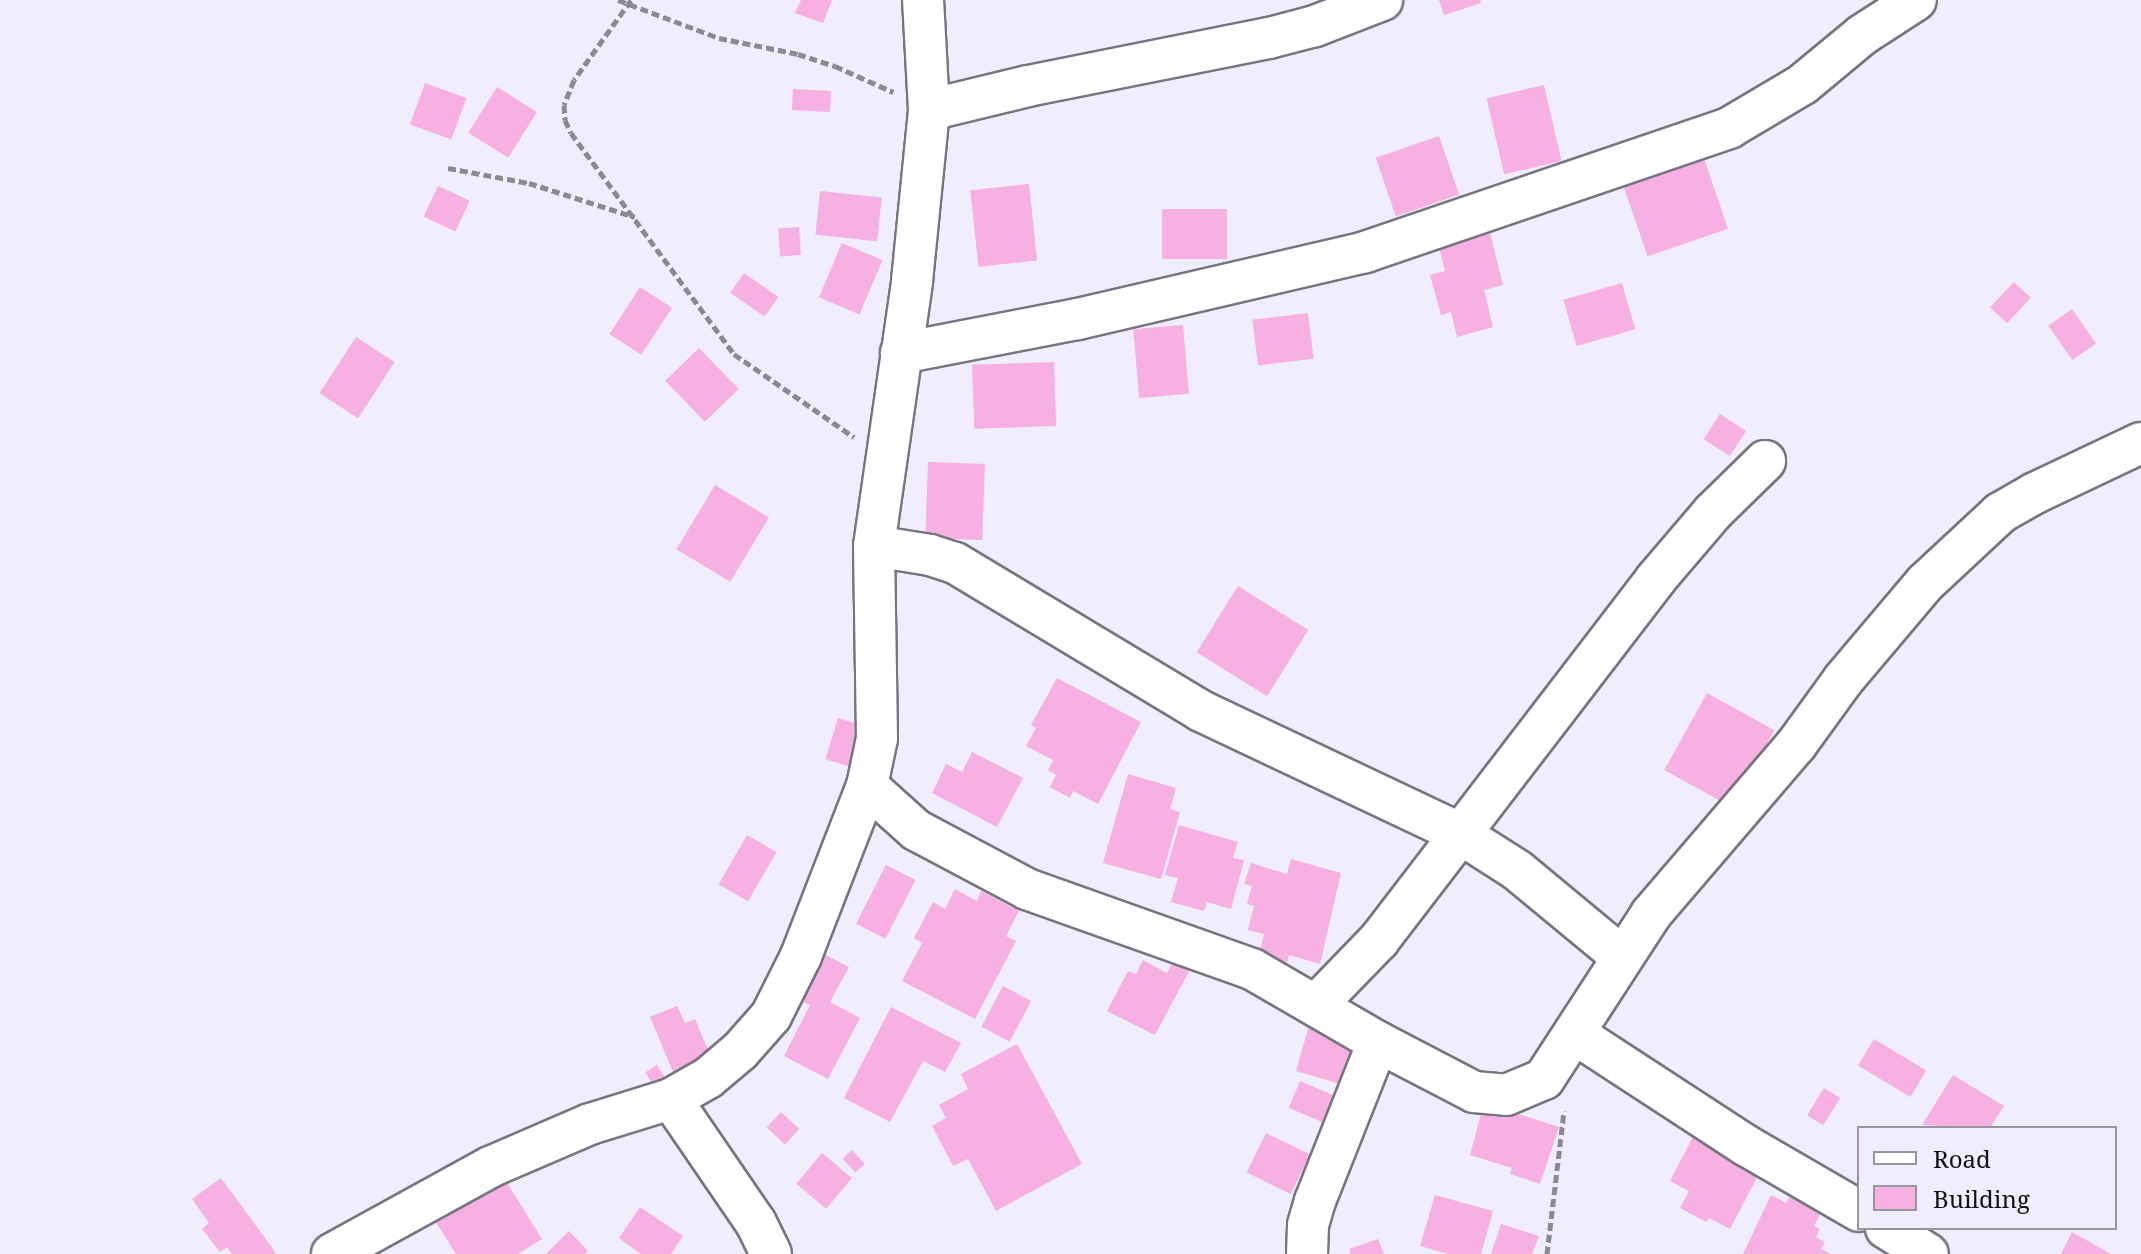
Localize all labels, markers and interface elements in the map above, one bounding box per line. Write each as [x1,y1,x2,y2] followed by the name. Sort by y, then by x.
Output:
[1857,1126,2117,1230] legend
[1933,1142,1991,1175] text: Road
[1933,1182,2030,1215] text: Building

